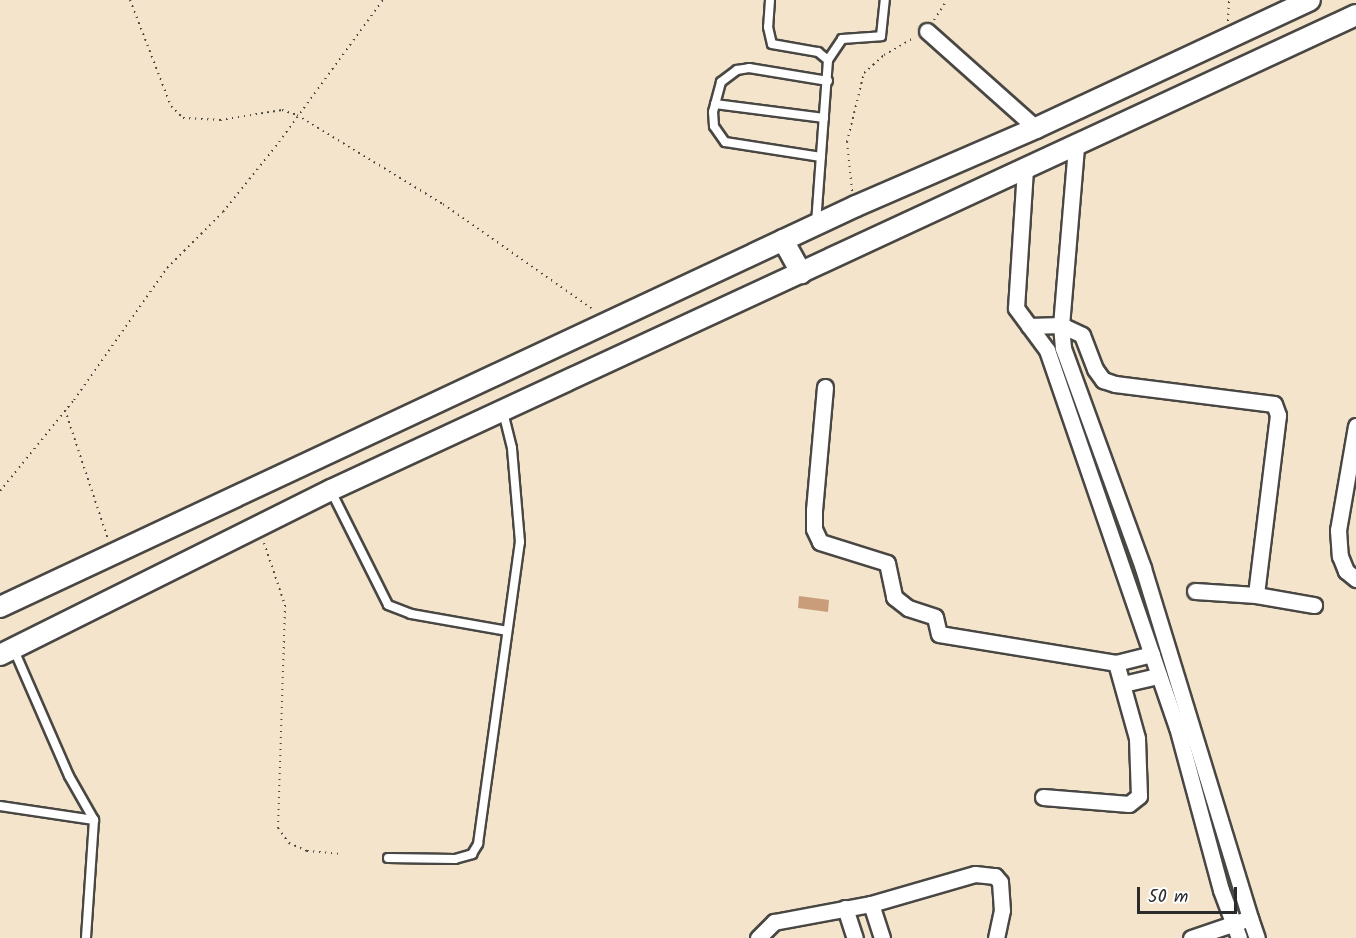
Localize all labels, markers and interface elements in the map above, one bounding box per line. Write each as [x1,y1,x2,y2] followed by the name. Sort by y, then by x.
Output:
[1140,875,1240,913] scale bar
[1148,883,1188,912] text: 50 m

